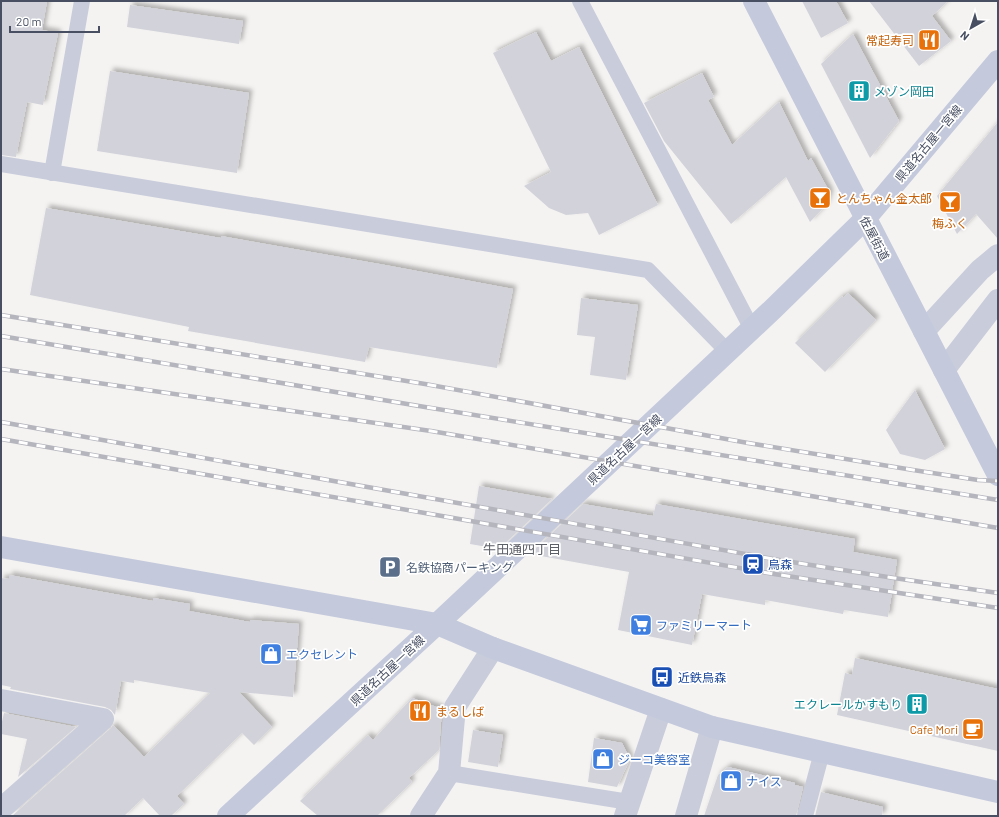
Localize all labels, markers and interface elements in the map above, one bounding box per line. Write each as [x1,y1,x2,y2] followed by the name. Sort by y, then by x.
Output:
[10,8,99,34] scale bar
[951,8,991,48] north arrow
[16,14,42,28] text: 20 m
[916,27,942,53] restaurant icon: 常起寿司
[957,29,971,44] text: N
[866,33,914,47] place label: 常起寿司
[846,78,872,104] building icon: メゾン岡田
[874,84,934,98] place label: メゾン岡田
[892,102,964,184] street label: 県道名古屋一宮線
[807,185,833,211] bar icon: とんちゃん金太郎
[937,189,963,215] bar icon: 梅ふく
[836,191,932,205] place label: とんちゃん金太郎
[858,214,892,262] street label: 佐屋街道
[932,216,968,230] place label: 梅ふく
[584,411,664,487] street label: 県道名古屋一宮線
[483,541,561,557] district label: 牛田通四丁目
[740,551,766,577] station icon: 烏森
[377,554,403,580] parking icon: 名鉄協商パーキング
[768,557,792,571] place label: 烏森
[406,560,514,574] place label: 名鉄協商パーキング
[628,612,654,638] supermarket icon: ファミリーマート
[656,618,752,632] place label: ファミリーマート
[347,632,427,708] street label: 県道名古屋一宮線
[258,641,284,667] shop icon: エクセレント
[286,647,358,661] place label: エクセレント
[649,664,675,690] bus stop icon: 近鉄烏森
[678,670,726,684] place label: 近鉄烏森
[904,691,930,717] building icon: エクレールかすもり
[794,697,902,711] place label: エクレールかすもり
[407,698,433,724] restaurant icon: まるしば
[436,704,484,718] place label: まるしば
[960,716,986,742] cafe icon: Cafe Mori
[910,722,958,736] place label: Cafe Mori
[590,746,616,772] shop icon: ジーコ美容室
[618,752,690,766] place label: ジーコ美容室
[718,768,744,794] shop icon: ナイス
[746,774,782,788] place label: ナイス

